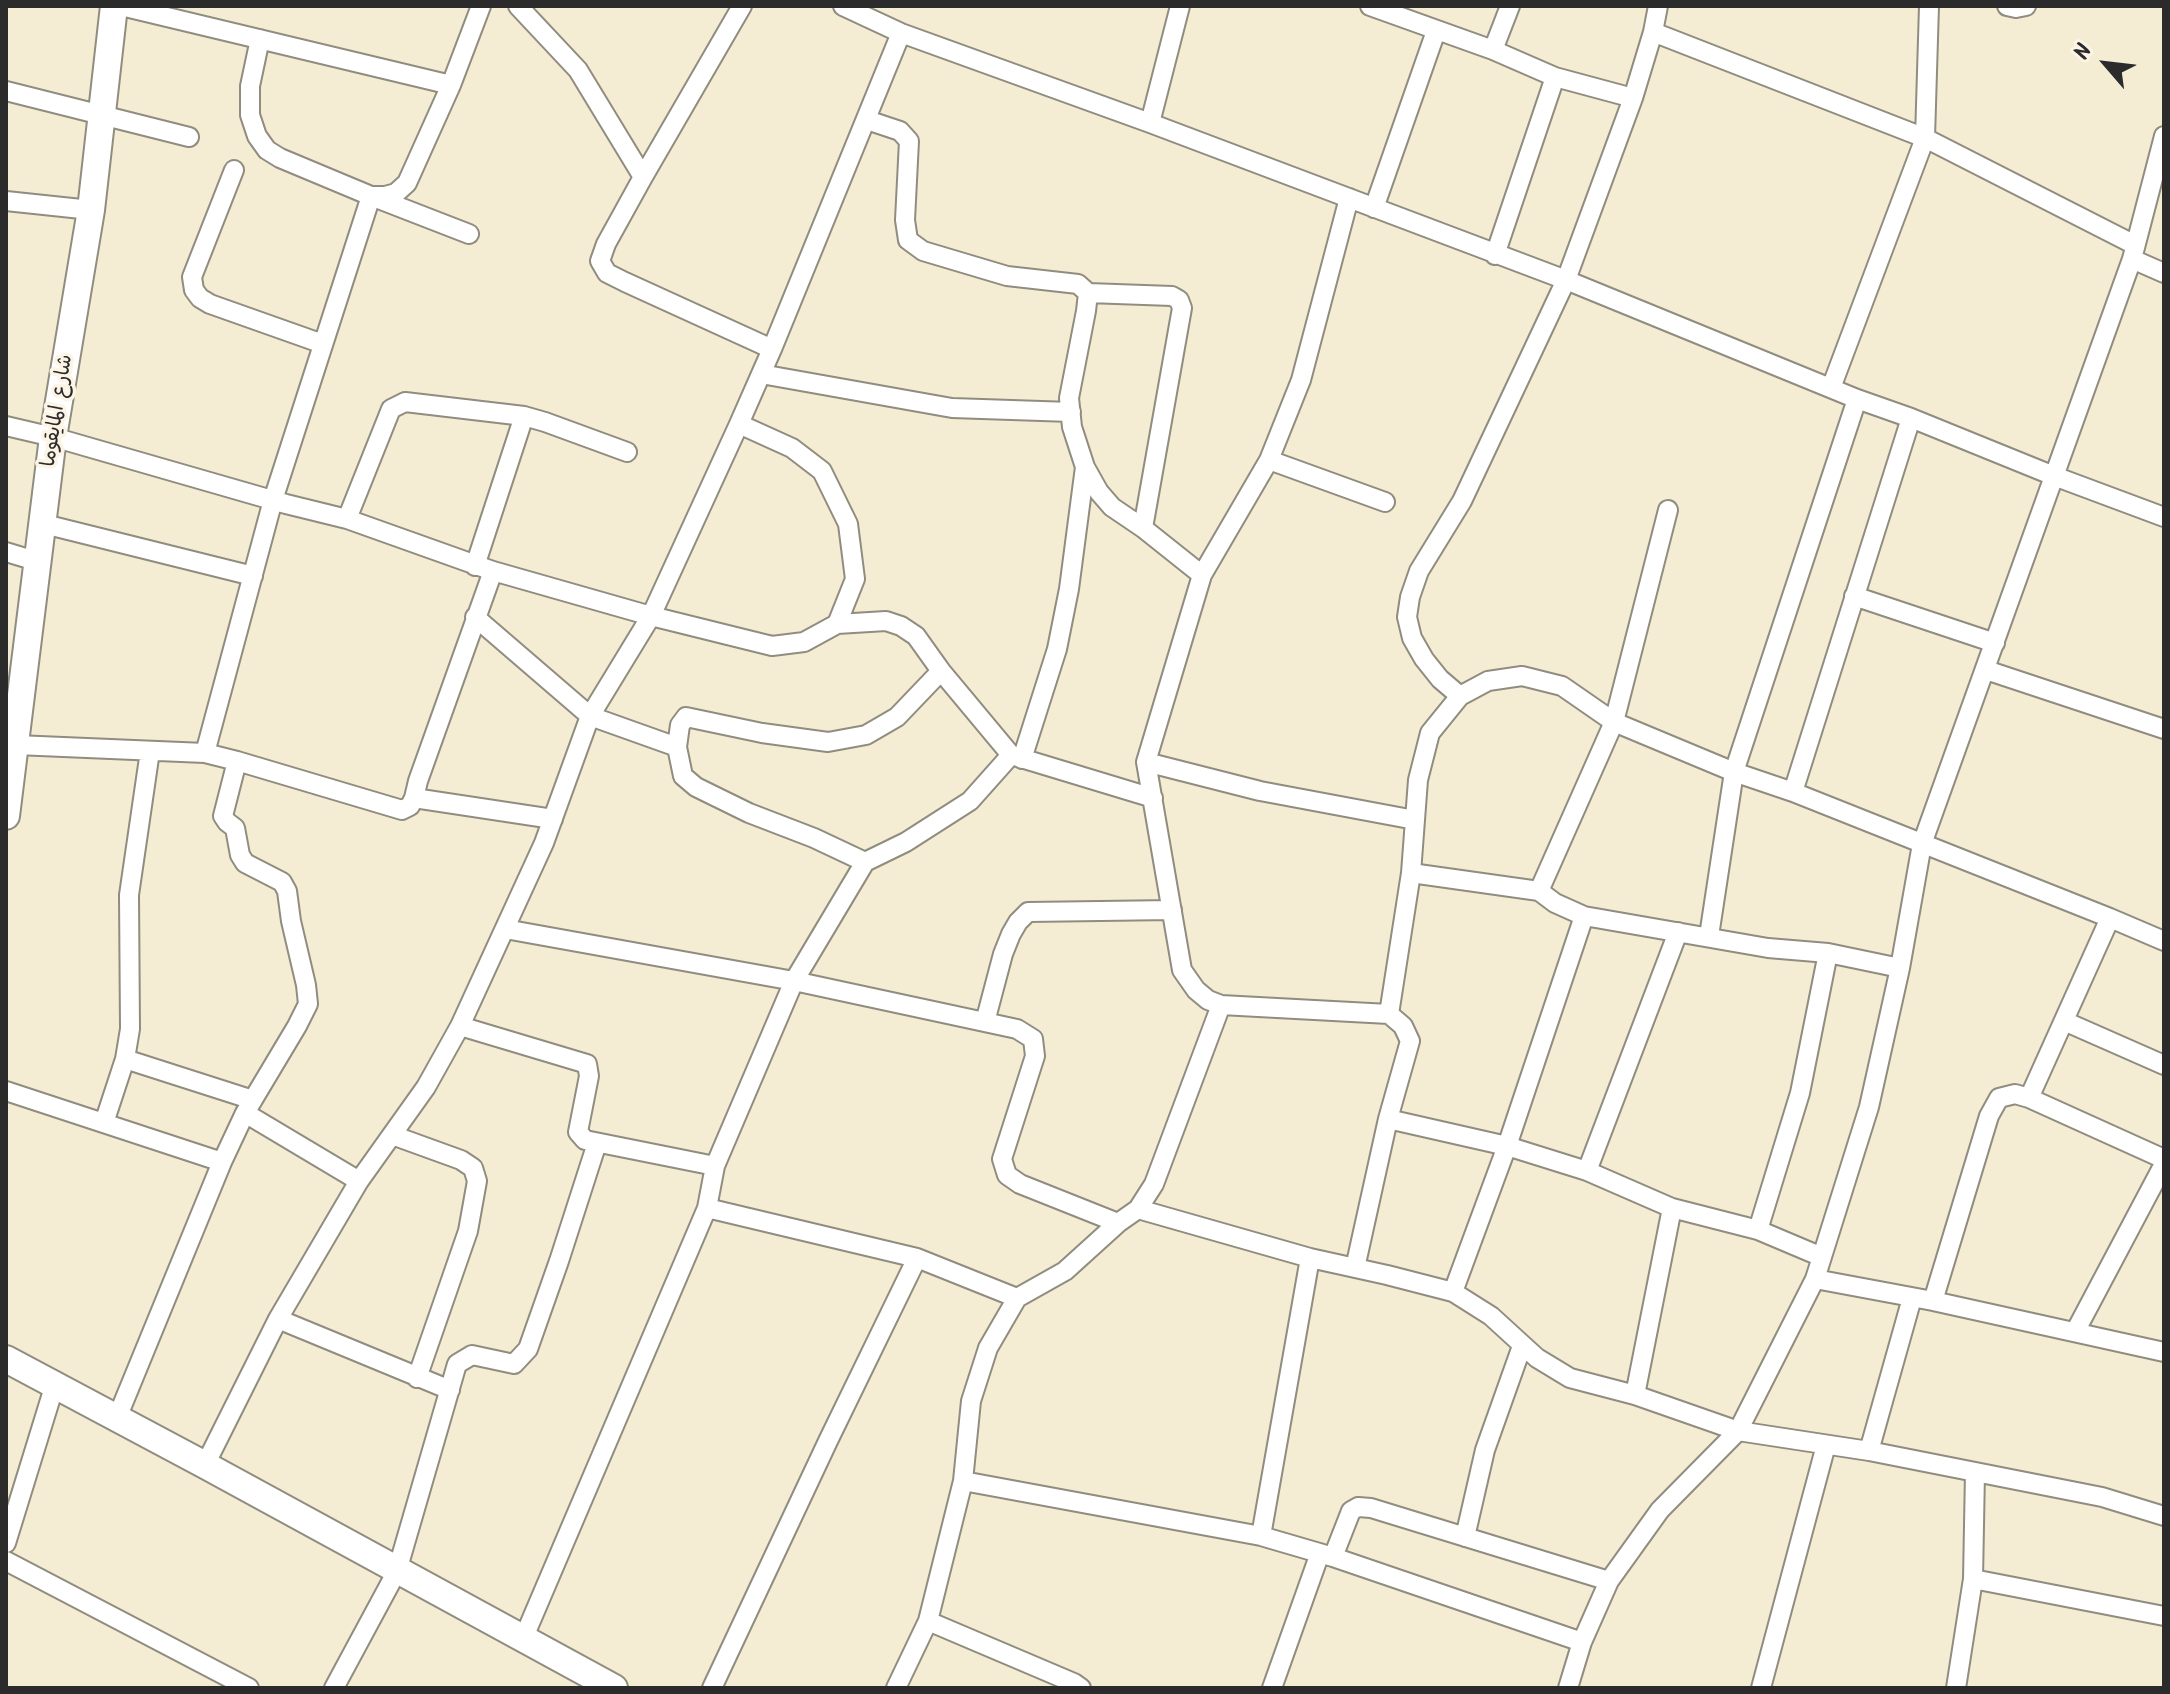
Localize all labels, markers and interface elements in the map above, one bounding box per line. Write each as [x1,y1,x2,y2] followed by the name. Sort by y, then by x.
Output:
[2066,24,2146,104] north arrow
[2066,38,2103,67] text: N
[38,353,80,469] street label: شارع المايقوما

